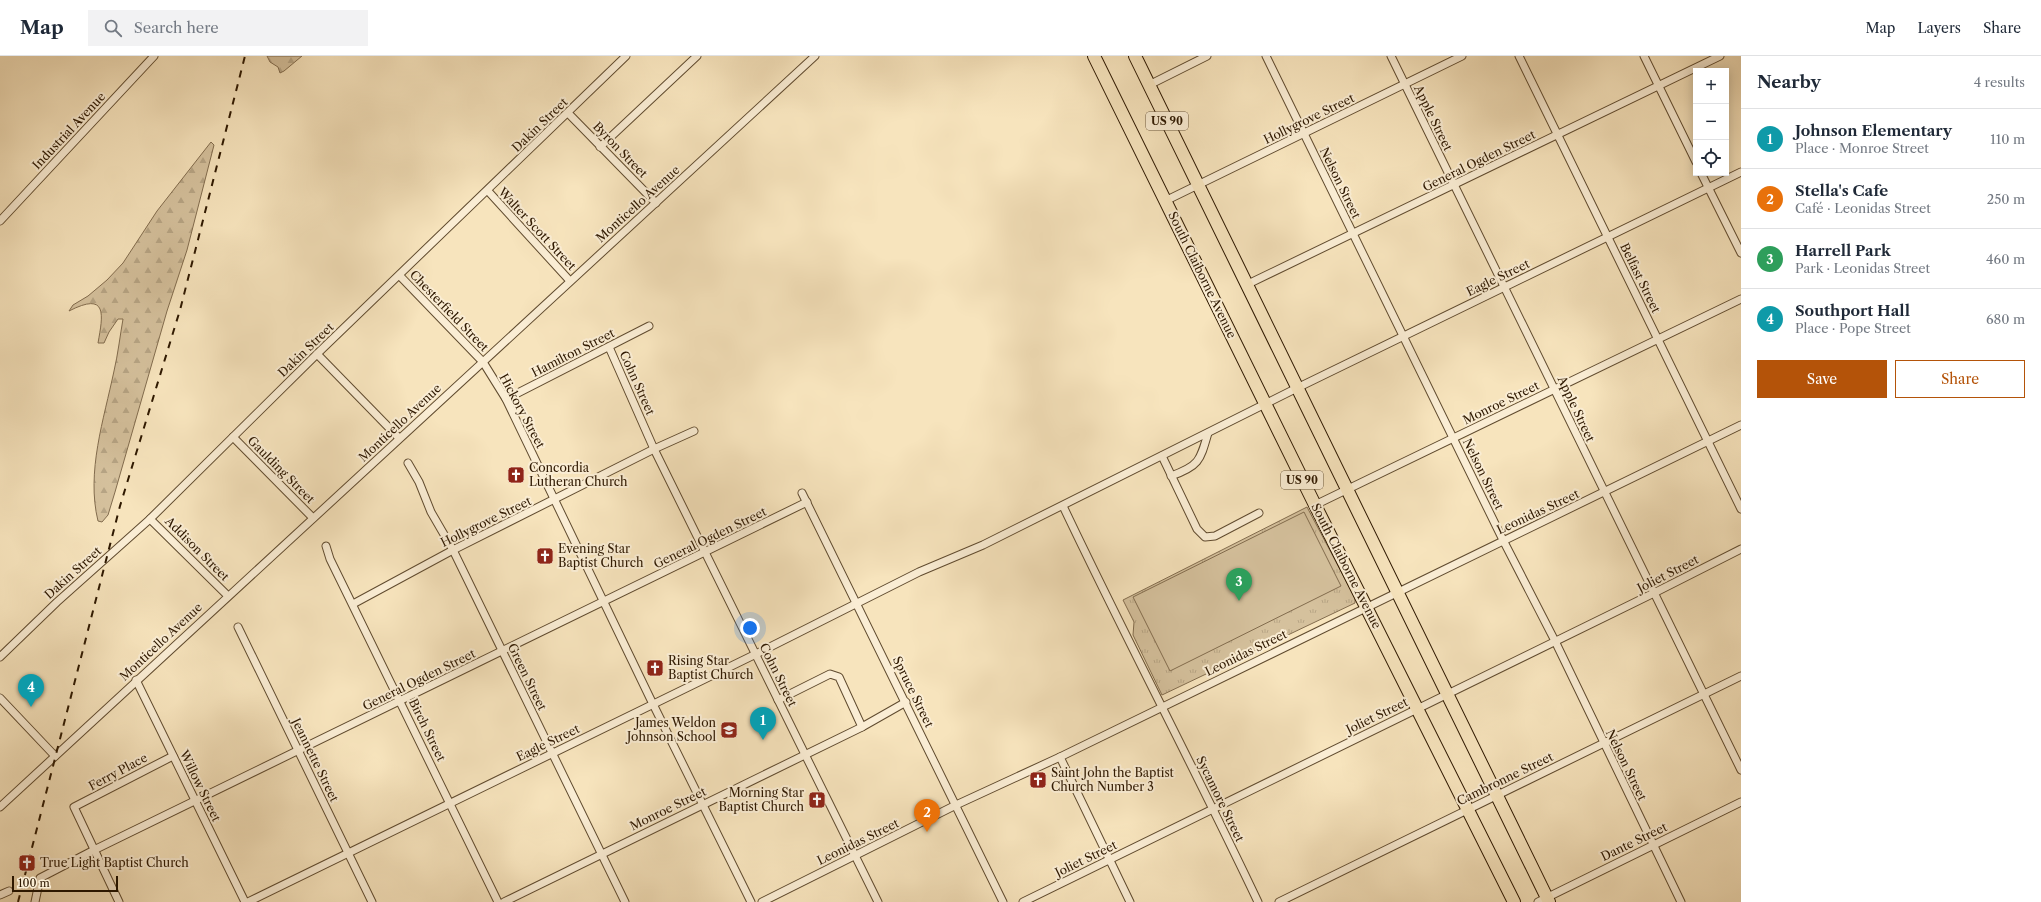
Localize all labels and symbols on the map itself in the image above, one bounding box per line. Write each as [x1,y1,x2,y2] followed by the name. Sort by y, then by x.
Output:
[1411,82,1456,154] street label: Apple Street
[29,89,108,172] street label: Industrial Avenue
[1261,90,1357,147] street label: Hollygrove Street
[509,94,571,155] street label: Dakin Street
[1146,112,1188,130] road number: US 90
[590,119,651,181] street label: Byron Street
[1420,126,1538,194] street label: General Ogden Street
[1317,145,1364,221] street label: Nelson Street
[593,162,683,245] street label: Monticello Avenue
[495,184,580,274] street label: Walter Scott Street
[1165,209,1240,341] street label: South Claiborne Avenue
[1617,240,1664,316] street label: Belfast Street
[1464,255,1532,299] street label: Eagle Street
[407,267,492,355] street label: Chesterfield Street
[275,319,337,380] street label: Dakin Street
[529,325,617,380] street label: Hamilton Street
[617,348,659,418] street label: Cohn Street
[496,371,549,451] street label: Hickory Street
[1554,372,1599,445] street label: Apple Street
[1460,377,1542,427] street label: Monroe Street
[355,380,444,465] street label: Monticello Avenue
[245,433,319,507] street label: Gaulding Street
[1460,436,1507,512] street label: Nelson Street
[529,460,628,489] place label: Concordia Lutheran Church
[506,465,526,485] church icon: Concordia Lutheran Church
[1281,471,1323,489] road number: US 90
[1494,486,1582,537] street label: Leonidas Street
[438,493,534,550] street label: Hollygrove Street
[1308,500,1385,631] street label: South Claiborne Avenue
[651,503,769,571] street label: General Ogden Street
[162,513,233,584] street label: Addison Street
[558,541,644,570] place label: Evening Star Baptist Church
[41,543,105,602] street label: Dakin Street
[535,546,555,566] church icon: Evening Star Baptist Church
[1633,551,1702,596] street label: Joliet Street
[1226,568,1252,601] pin: 3
[116,599,205,684] street label: Monticello Avenue
[740,618,760,638] your location
[1202,626,1290,679] street label: Leonidas Street
[505,641,550,713] street label: Green Street
[757,641,801,710] street label: Cohn Street
[360,645,478,713] street label: General Ogden Street
[668,653,754,682] place label: Rising Star Baptist Church
[890,654,937,730] street label: Spruce Street
[645,658,665,678] church icon: Rising Star Baptist Church
[18,674,44,707] pin: 4
[1342,694,1411,738] street label: Joliet Street
[406,696,449,764] street label: Birch Street
[750,707,776,740] pin: 1
[288,714,343,805] street label: Jeannette Street
[625,715,716,744] place label: James Weldon Johnson School
[514,720,582,764] street label: Eagle Street
[719,720,739,740] school or university icon: James Weldon Johnson School
[1603,727,1650,803] street label: Nelson Street
[176,747,225,825] street label: Willow Street
[1454,748,1556,808] street label: Cambronne Street
[86,750,150,793] street label: Ferry Place
[1193,754,1248,845] street label: Sycamore Street
[1051,765,1175,794] place label: Saint John the Baptist Church Number 3
[1028,770,1048,790] church icon: Saint John the Baptist Church Number 3
[627,783,709,833] street label: Monroe Street
[719,785,804,814] place label: Morning Star Baptist Church
[807,790,827,810] church icon: Morning Star Baptist Church
[914,799,940,832] pin: 2
[814,815,902,868] street label: Leonidas Street
[1598,819,1670,864] street label: Dante Street
[1051,837,1120,881] street label: Joliet Street
[17,853,37,873] church icon: True Light Baptist Church
[40,855,189,870] place label: True Light Baptist Church
[12,874,118,893] scale bar

